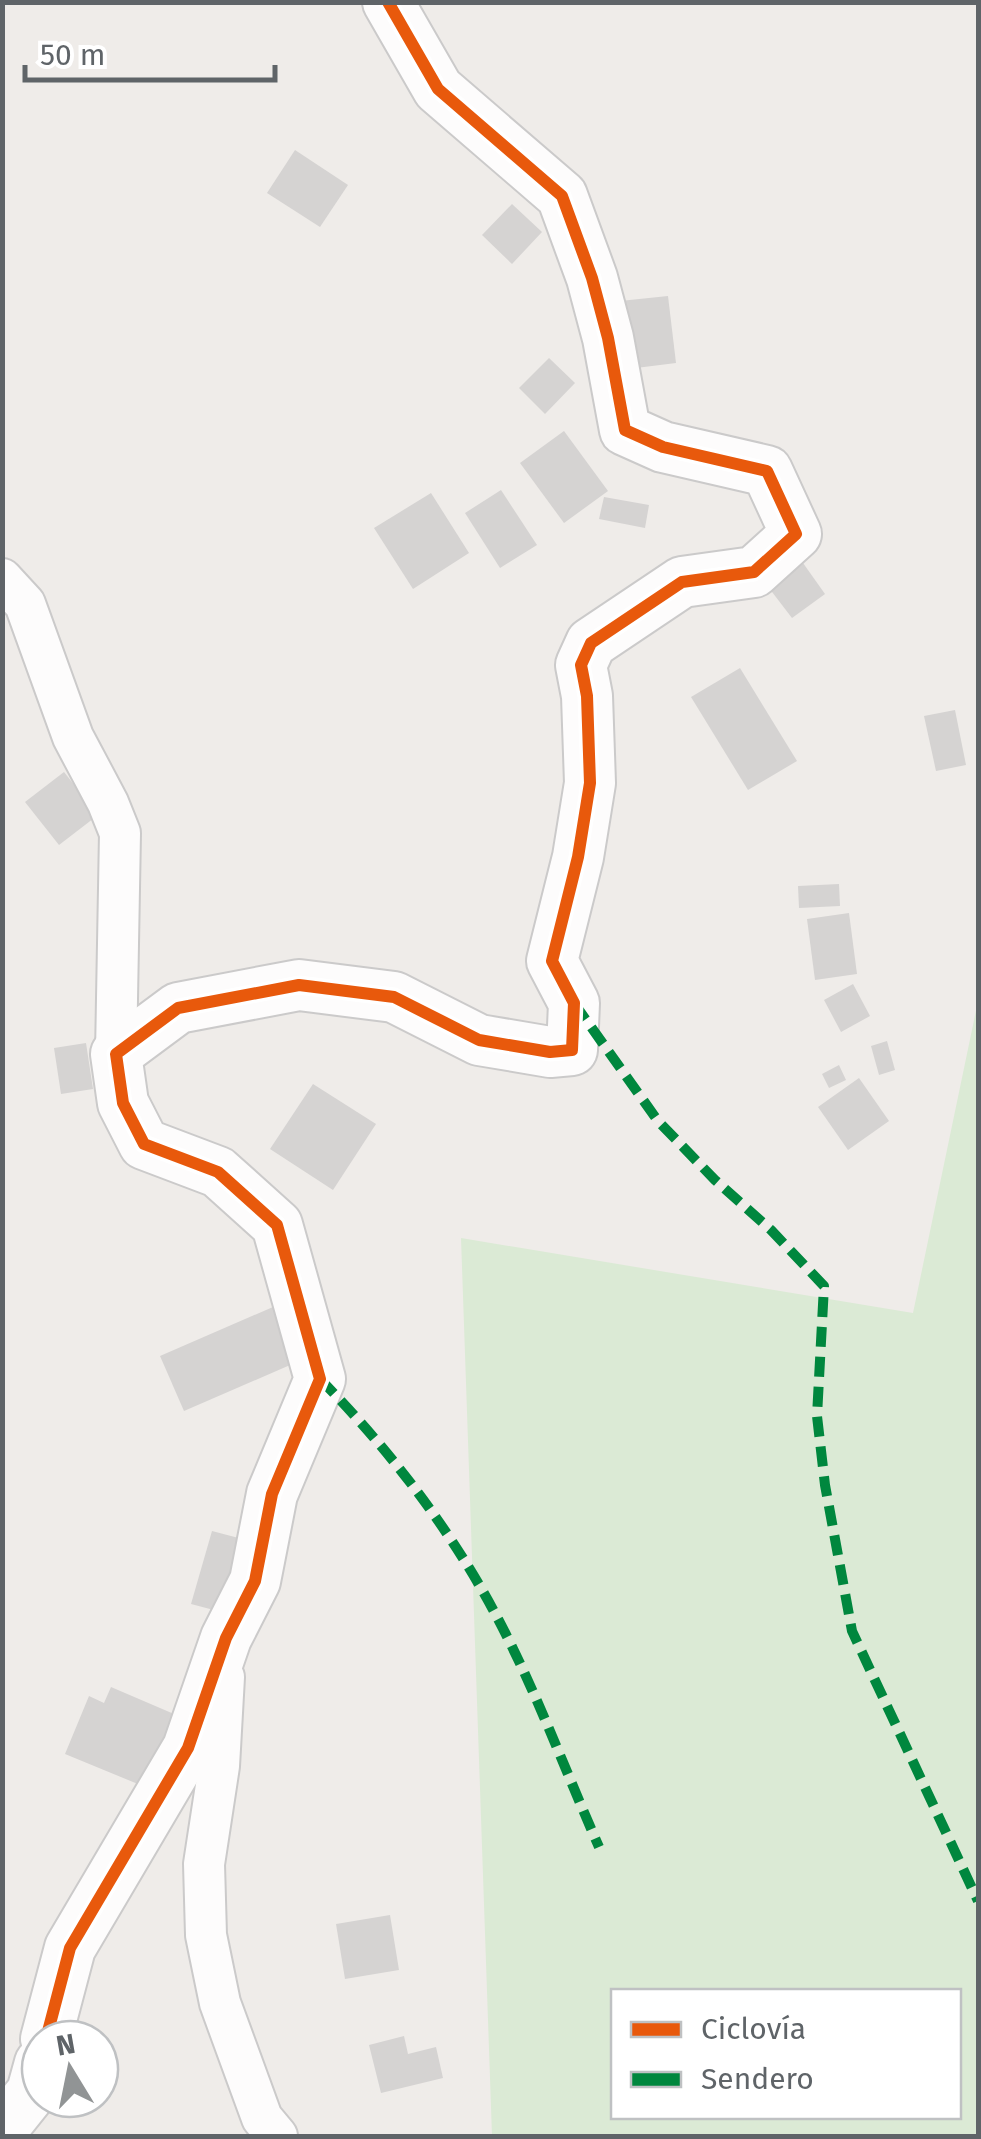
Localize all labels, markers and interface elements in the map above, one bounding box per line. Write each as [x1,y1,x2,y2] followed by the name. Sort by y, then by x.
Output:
[25,20,275,82] scale bar
[40,37,105,73] text: 50 m
[611,1989,961,2119] legend
[701,2011,806,2047] text: Ciclovía
[20,2019,120,2119] north arrow
[54,2027,78,2063] text: N
[701,2061,814,2097] text: Sendero

